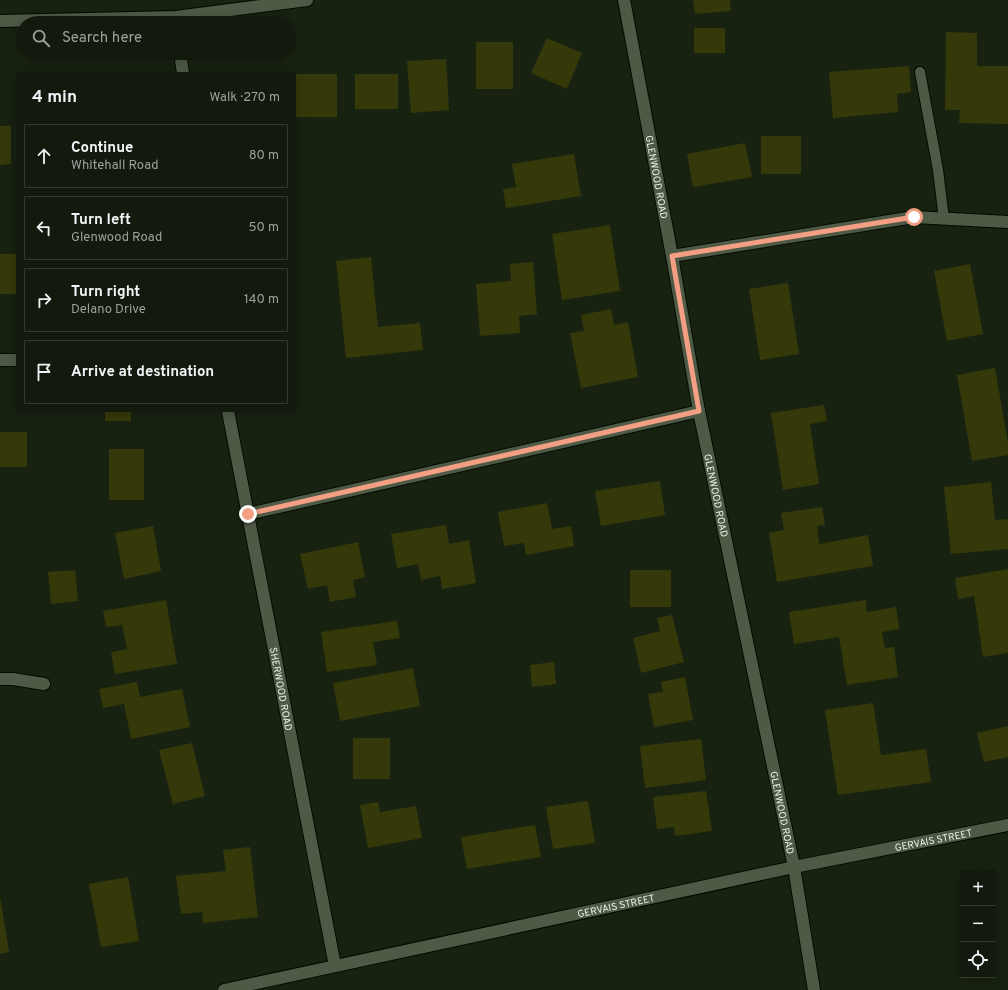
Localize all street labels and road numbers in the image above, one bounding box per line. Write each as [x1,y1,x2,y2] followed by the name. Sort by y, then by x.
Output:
[642,134,670,220] street label: GLENWOOD ROAD
[700,453,730,539] street label: GLENWOOD ROAD
[266,646,295,732] street label: SHERWOOD ROAD
[766,770,796,856] street label: GLENWOOD ROAD
[894,827,974,855] street label: GERVAIS STREET
[576,892,656,922] street label: GERVAIS STREET

